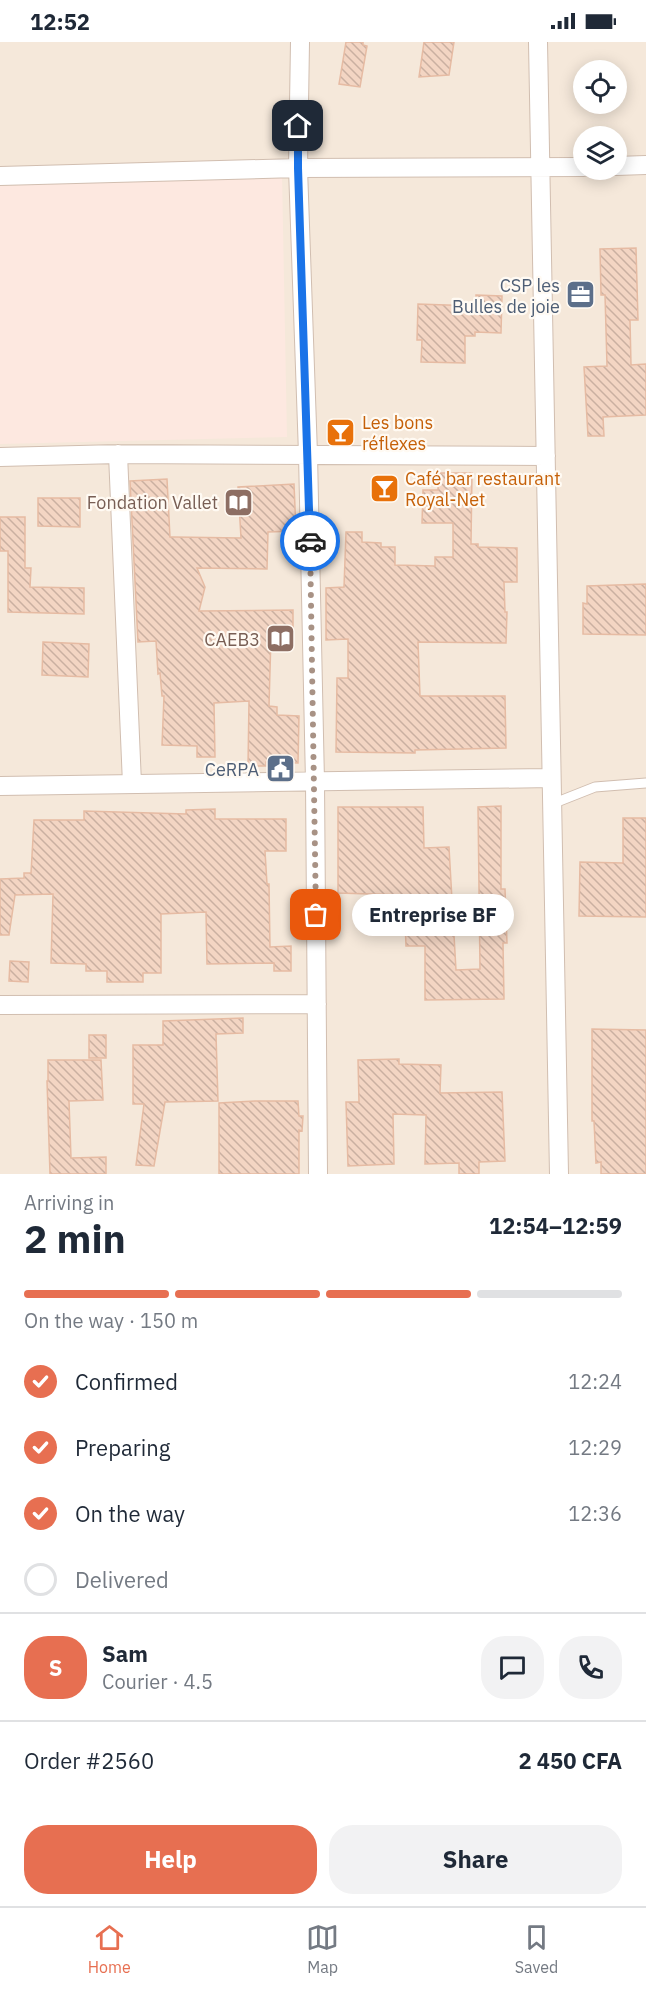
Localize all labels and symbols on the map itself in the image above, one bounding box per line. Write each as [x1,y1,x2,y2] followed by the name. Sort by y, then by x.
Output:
[272,100,323,151] pin
[452,274,560,318] place label: CSP les Bulles de joie
[565,279,597,311] office icon: CSP les Bulles de joie
[362,411,433,455] place label: Les bons réflexes
[325,416,357,448] bar icon: Les bons réflexes
[405,467,560,511] place label: Café bar restaurant Royal-Net
[368,472,400,504] bar icon: Café bar restaurant Royal-Net
[223,486,255,518] library icon: Fondation Vallet
[87,491,218,514] place label: Fondation Vallet
[280,511,340,571] courier
[265,623,297,655] library icon: CAEB3
[204,628,260,651] place label: CAEB3
[264,753,296,785] public building icon: CeRPA
[205,758,259,781] place label: CeRPA
[290,889,341,940] pin
[352,894,514,936] callout: Entreprise BF

